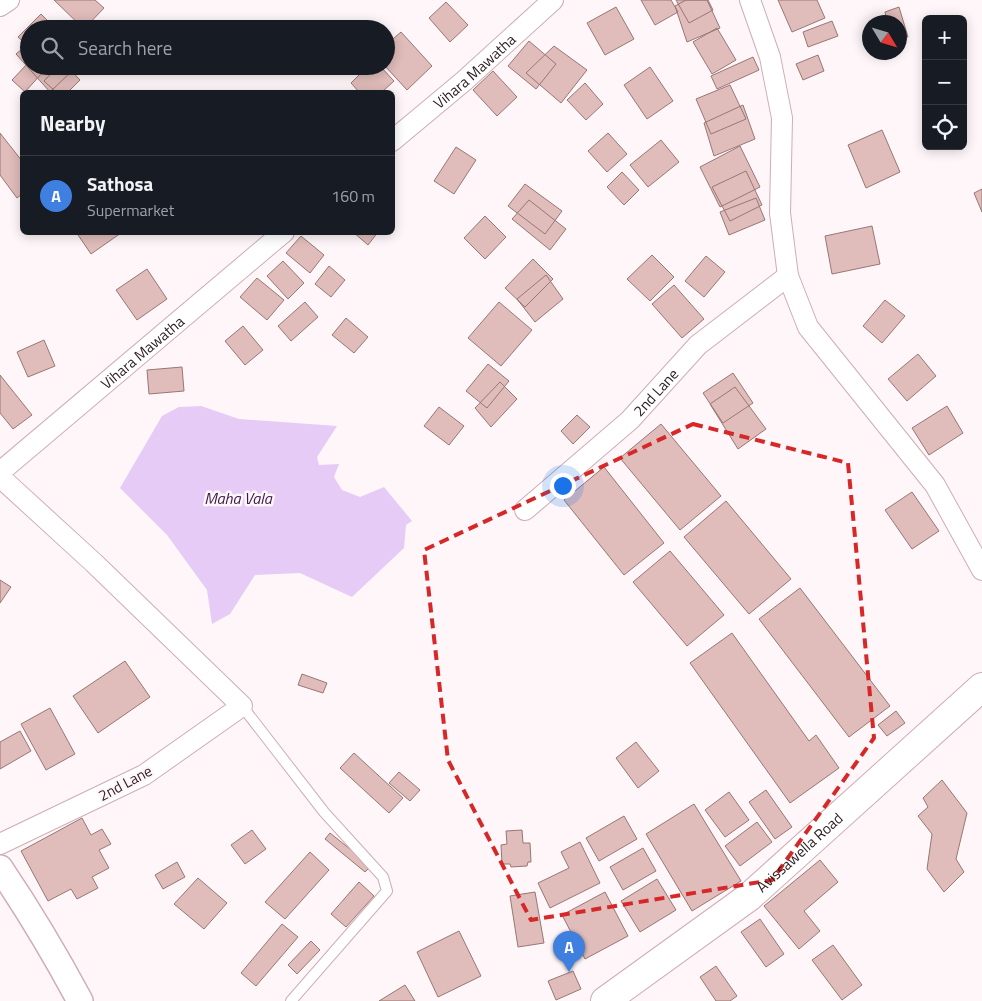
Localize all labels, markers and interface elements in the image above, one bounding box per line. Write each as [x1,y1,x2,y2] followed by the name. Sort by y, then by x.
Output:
[862,15,907,60] north arrow
[922,15,967,150] map controls
[922,15,967,60] button: +
[20,20,395,75] search box
[428,28,521,114] street label: Vihara Mawatha
[78,33,172,62] text: Search here
[38,34,66,62] icon: search
[922,60,967,105] button: −
[922,105,967,150] button: locate
[40,107,105,139] text: Nearby
[87,169,153,198] text: Sathosa
[51,184,61,208] text: A
[331,184,375,208] text: 160 m
[87,198,174,222] text: Supermarket
[95,309,189,394] street label: Vihara Mawatha
[627,363,683,421] street label: 2nd Lane
[550,473,576,499] your location
[204,486,273,510] water label: Maha Vala
[94,759,156,807] street label: 2nd Lane
[751,807,848,897] street label: Avissawella Road
[553,931,585,972] pin: A

